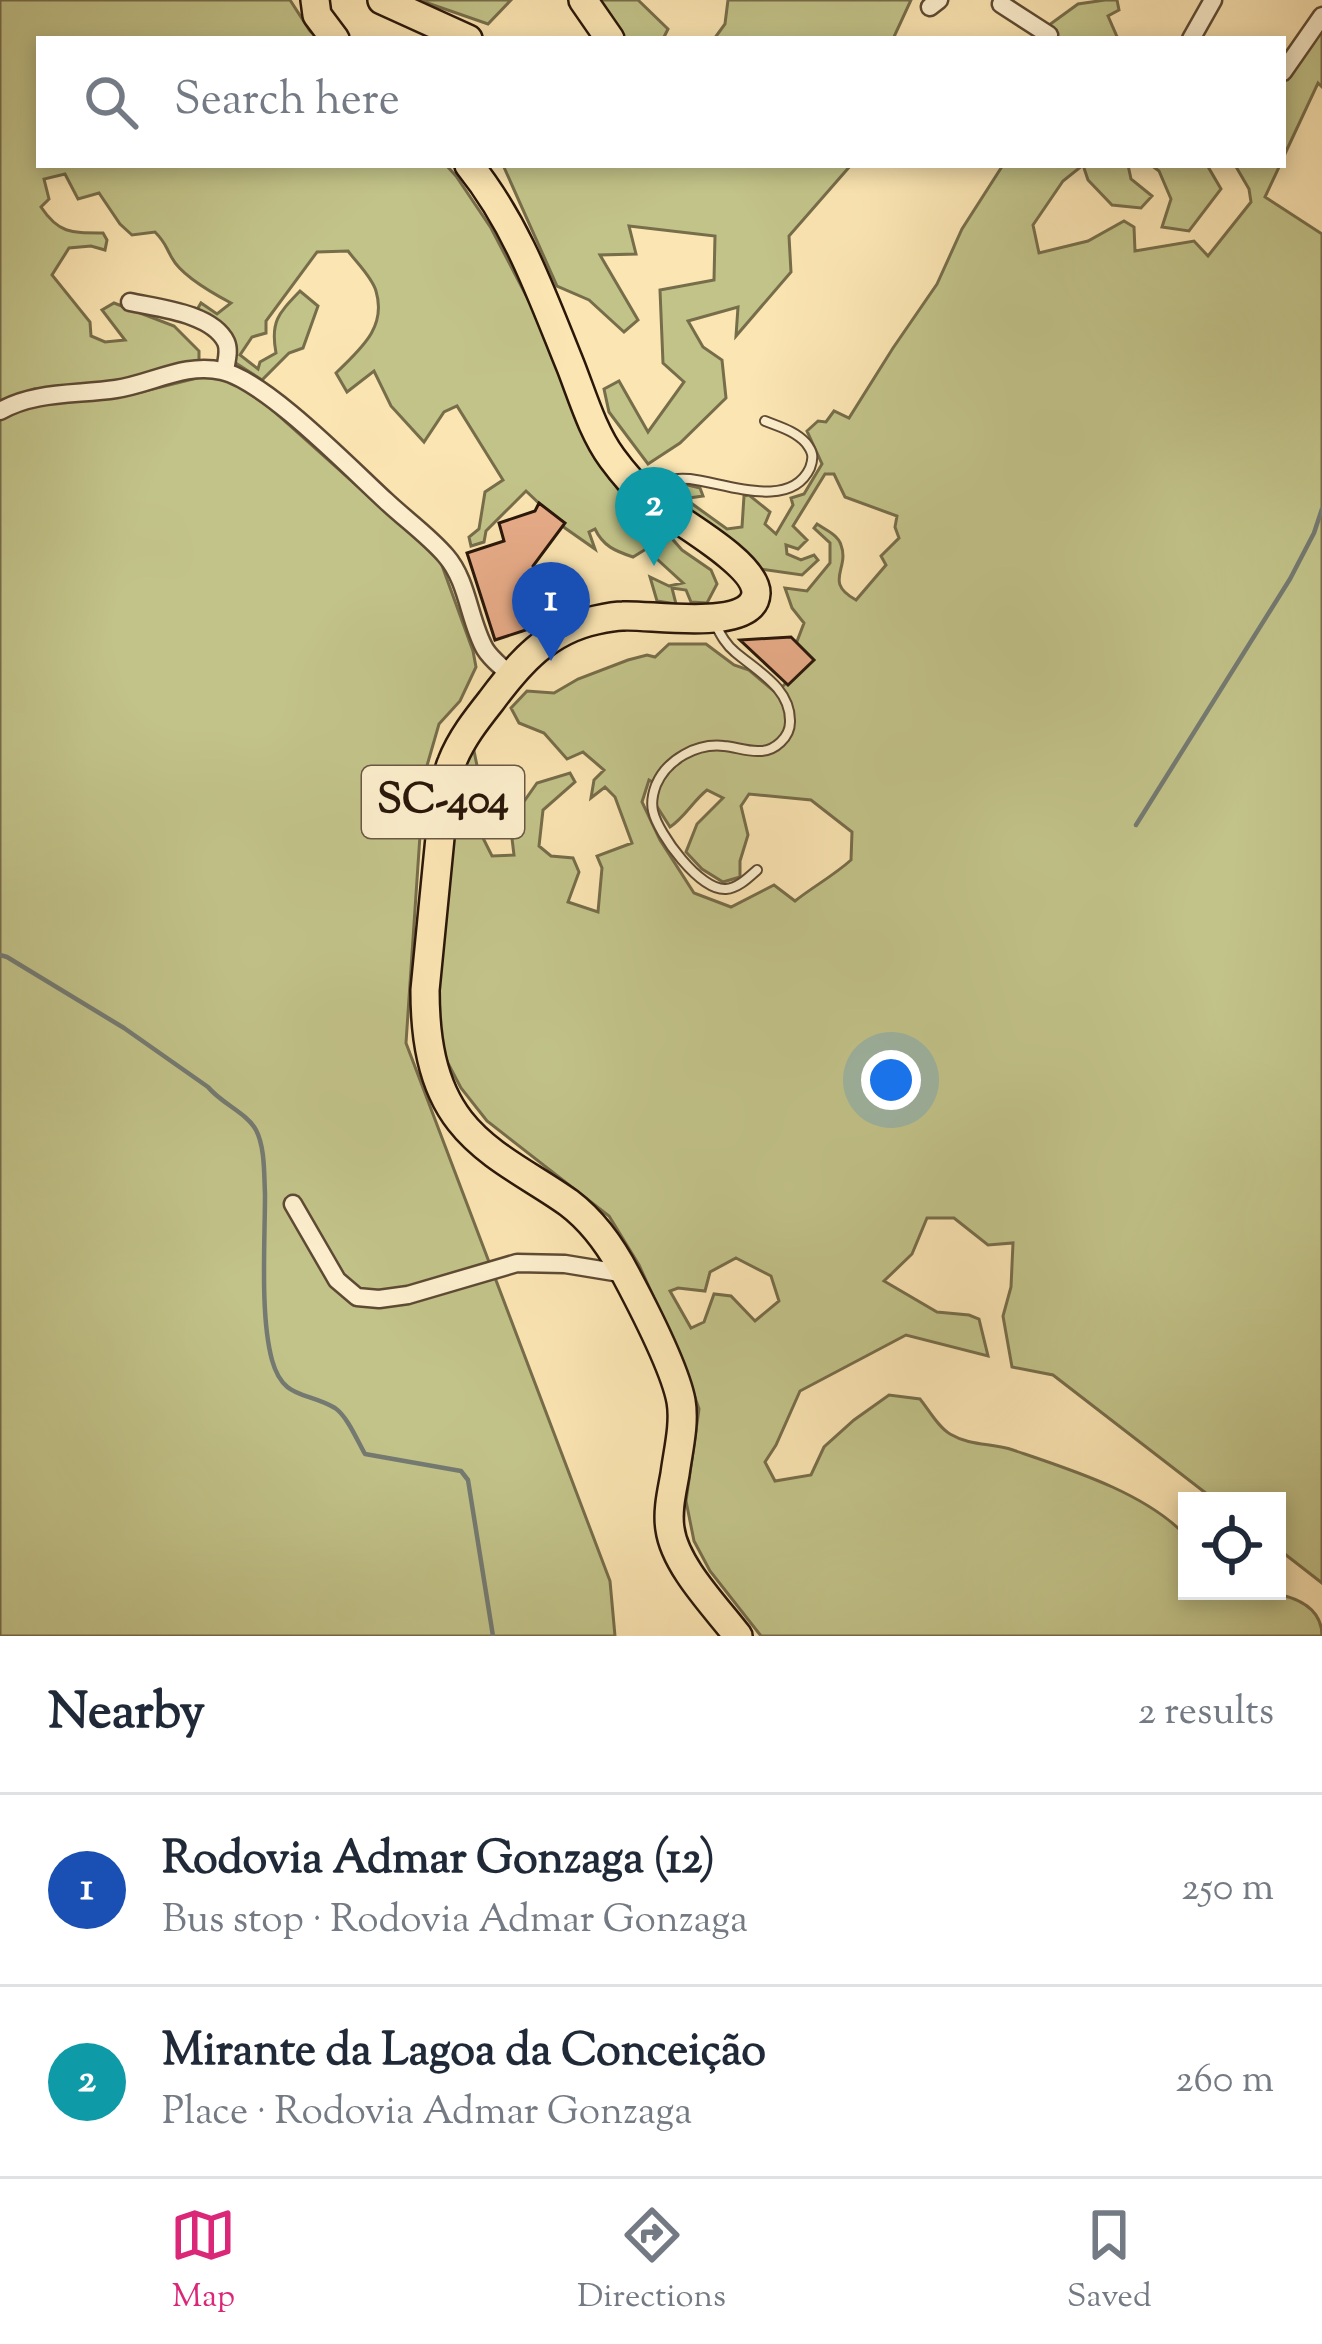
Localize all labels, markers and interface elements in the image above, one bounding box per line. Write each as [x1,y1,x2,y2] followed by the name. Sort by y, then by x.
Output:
[36,36,1286,168] search box
[78,69,144,135] icon: search
[174,70,400,135] text: Search here
[615,467,693,566] pin: 2
[512,562,590,661] pin: 1
[362,766,524,838] road number: SC-404
[861,1050,921,1110] your location
[1178,1492,1286,1600] map controls
[1178,1492,1286,1600] button: locate
[48,1678,205,1751] text: Nearby
[1138,1686,1274,1742] text: 2 results
[162,1829,715,1894] text: Rodovia Admar Gonzaga (12)
[80,1862,94,1918] text: 1
[1181,1862,1274,1918] text: 250 m
[162,1894,748,1950] text: Bus stop · Rodovia Admar Gonzaga
[162,2021,766,2086] text: Mirante da Lagoa da Conceição
[78,2054,96,2110] text: 2
[1175,2054,1274,2110] text: 260 m
[162,2086,692,2142] text: Place · Rodovia Admar Gonzaga
[170,2202,236,2322] tab: Map
[577,2202,726,2322] tab: Directions
[1067,2202,1152,2322] tab: Saved

